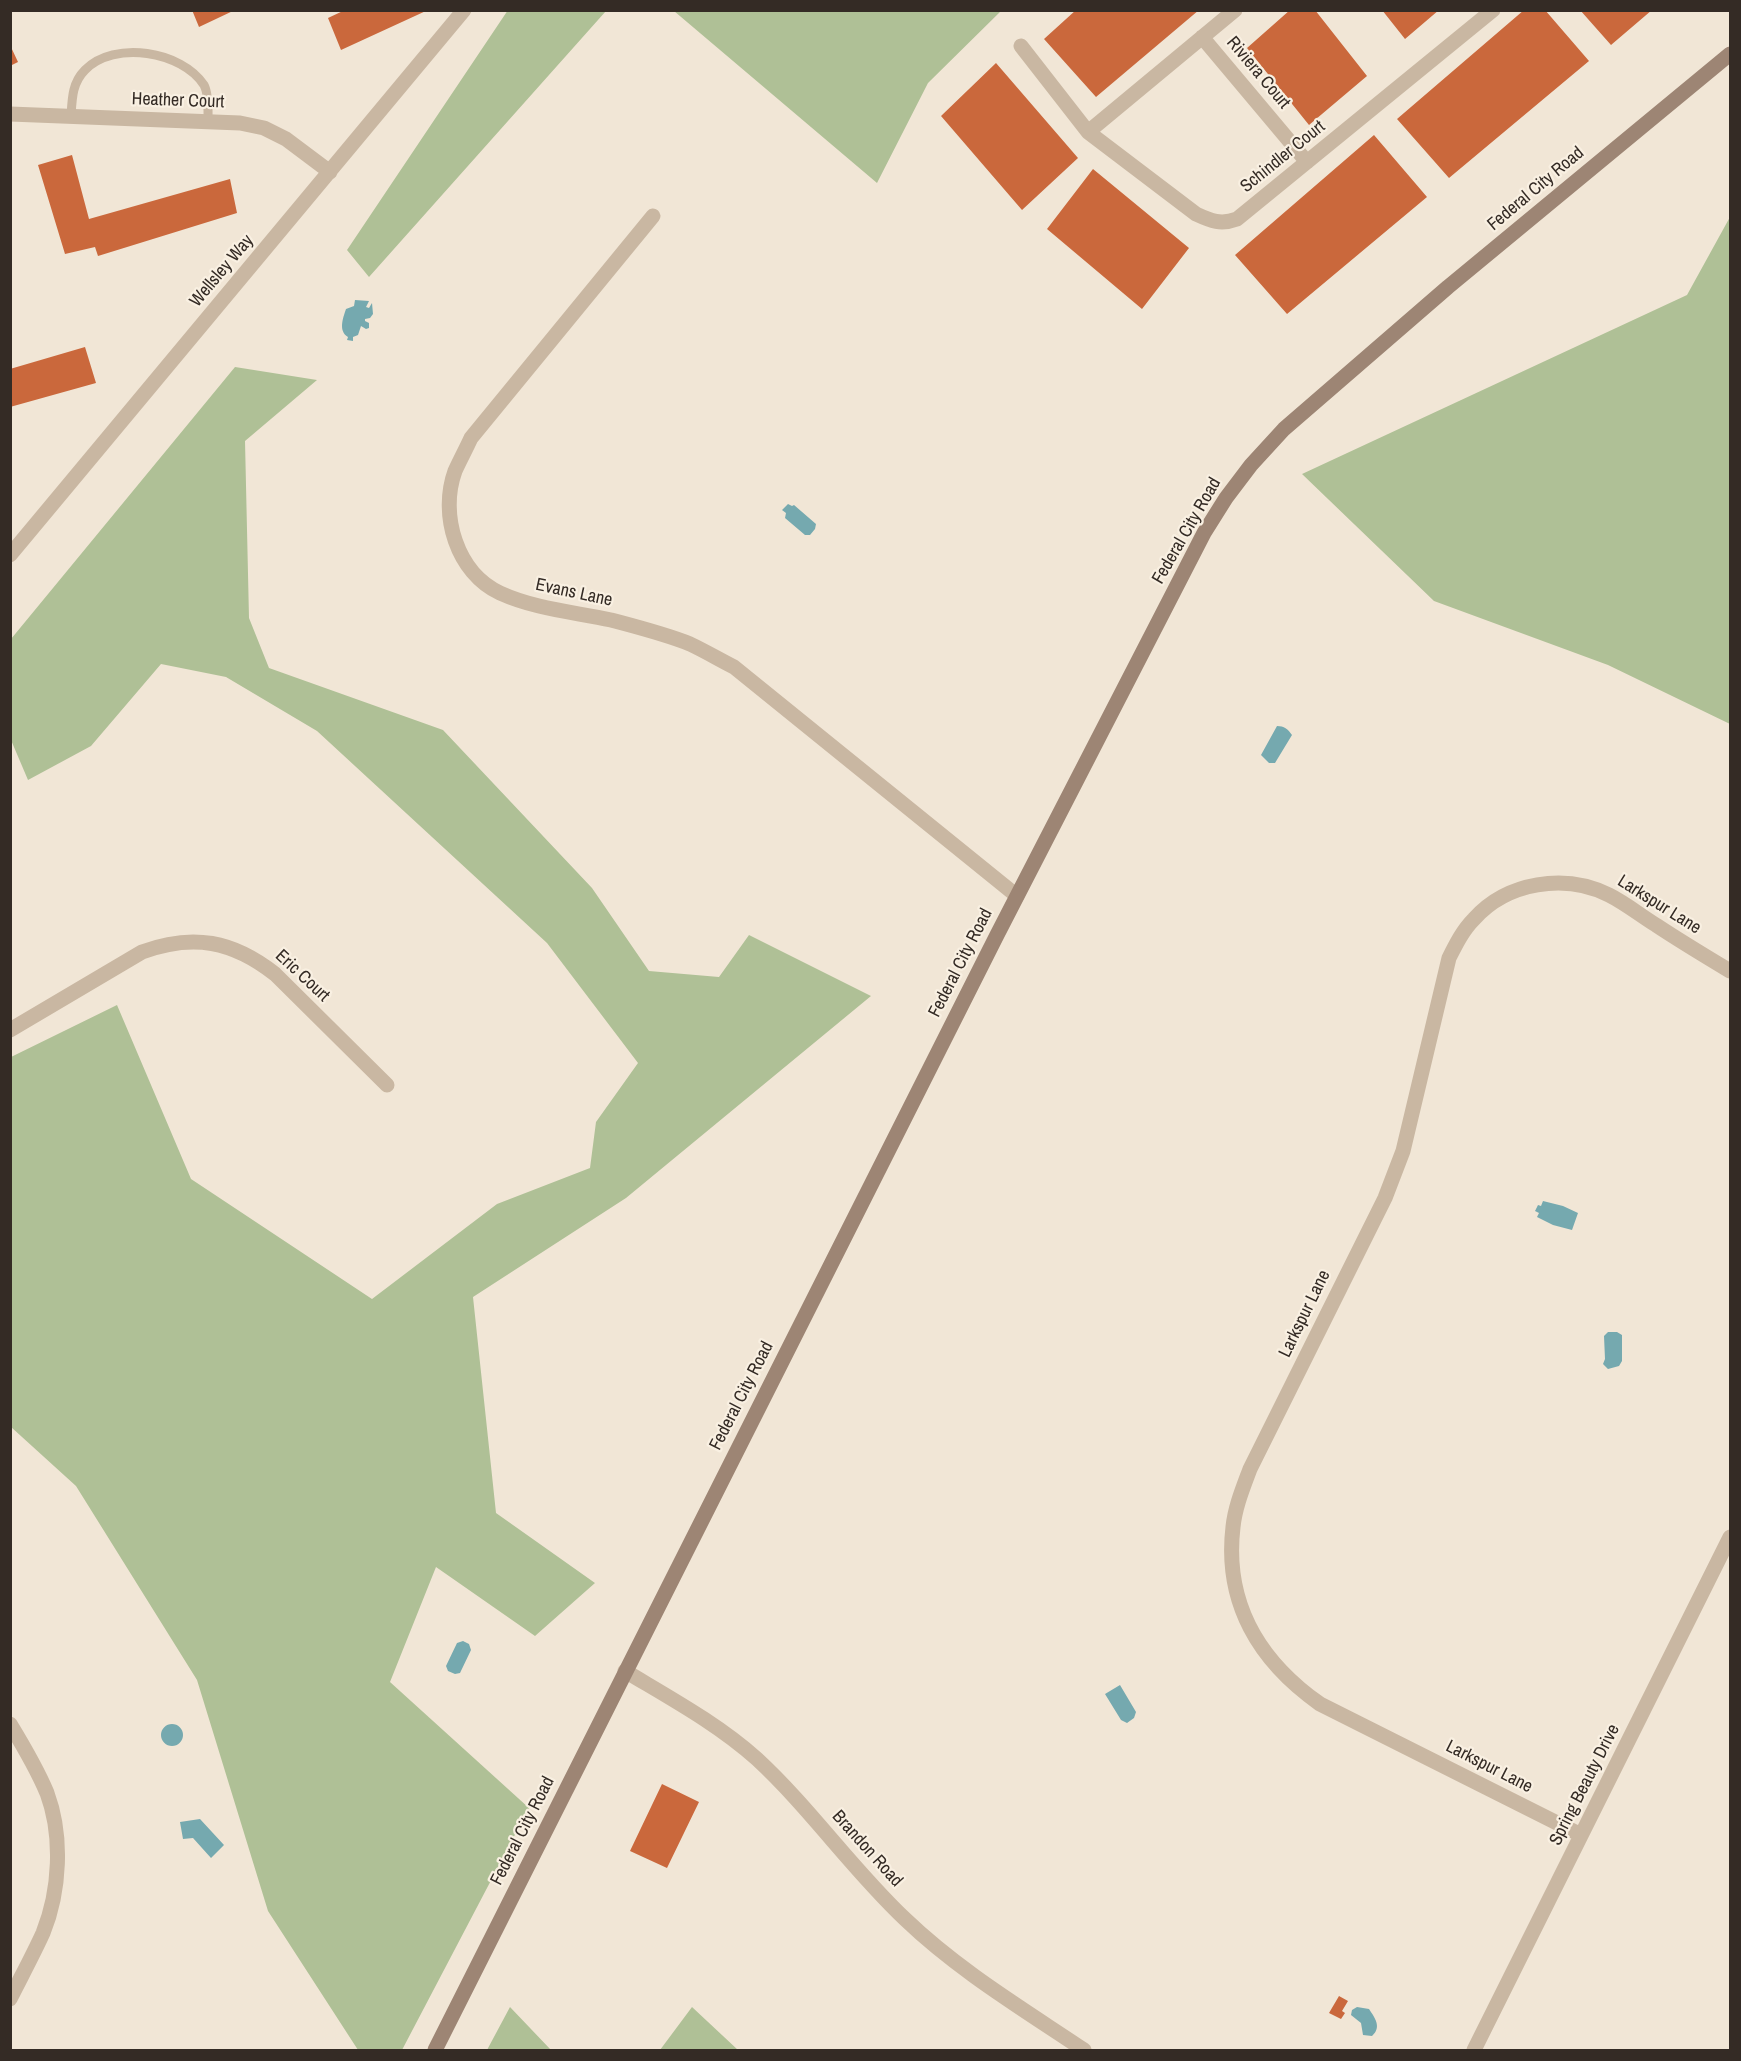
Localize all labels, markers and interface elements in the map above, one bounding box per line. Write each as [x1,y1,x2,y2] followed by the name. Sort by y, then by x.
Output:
[1222,32,1294,114] street label: Riviera Court
[131,89,225,113] street label: Heather Court
[1236,116,1330,198] street label: Schindler Court
[1483,142,1589,236] street label: Federal City Road
[186,230,258,312] street label: Wellsley Way
[1148,474,1226,588] street label: Federal City Road
[534,574,614,612] street label: Evans Lane
[1613,871,1705,939] street label: Larkspur Lane
[924,905,998,1021] street label: Federal City Road
[270,945,334,1007] street label: Eric Court
[1275,1267,1335,1361] street label: Larkspur Lane
[705,1338,779,1454] street label: Federal City Road
[1545,1721,1625,1849] street label: Spring Beauty Drive
[1442,1736,1536,1798] street label: Larkspur Lane
[486,1773,560,1889] street label: Federal City Road
[827,1806,907,1892] street label: Brandon Road

